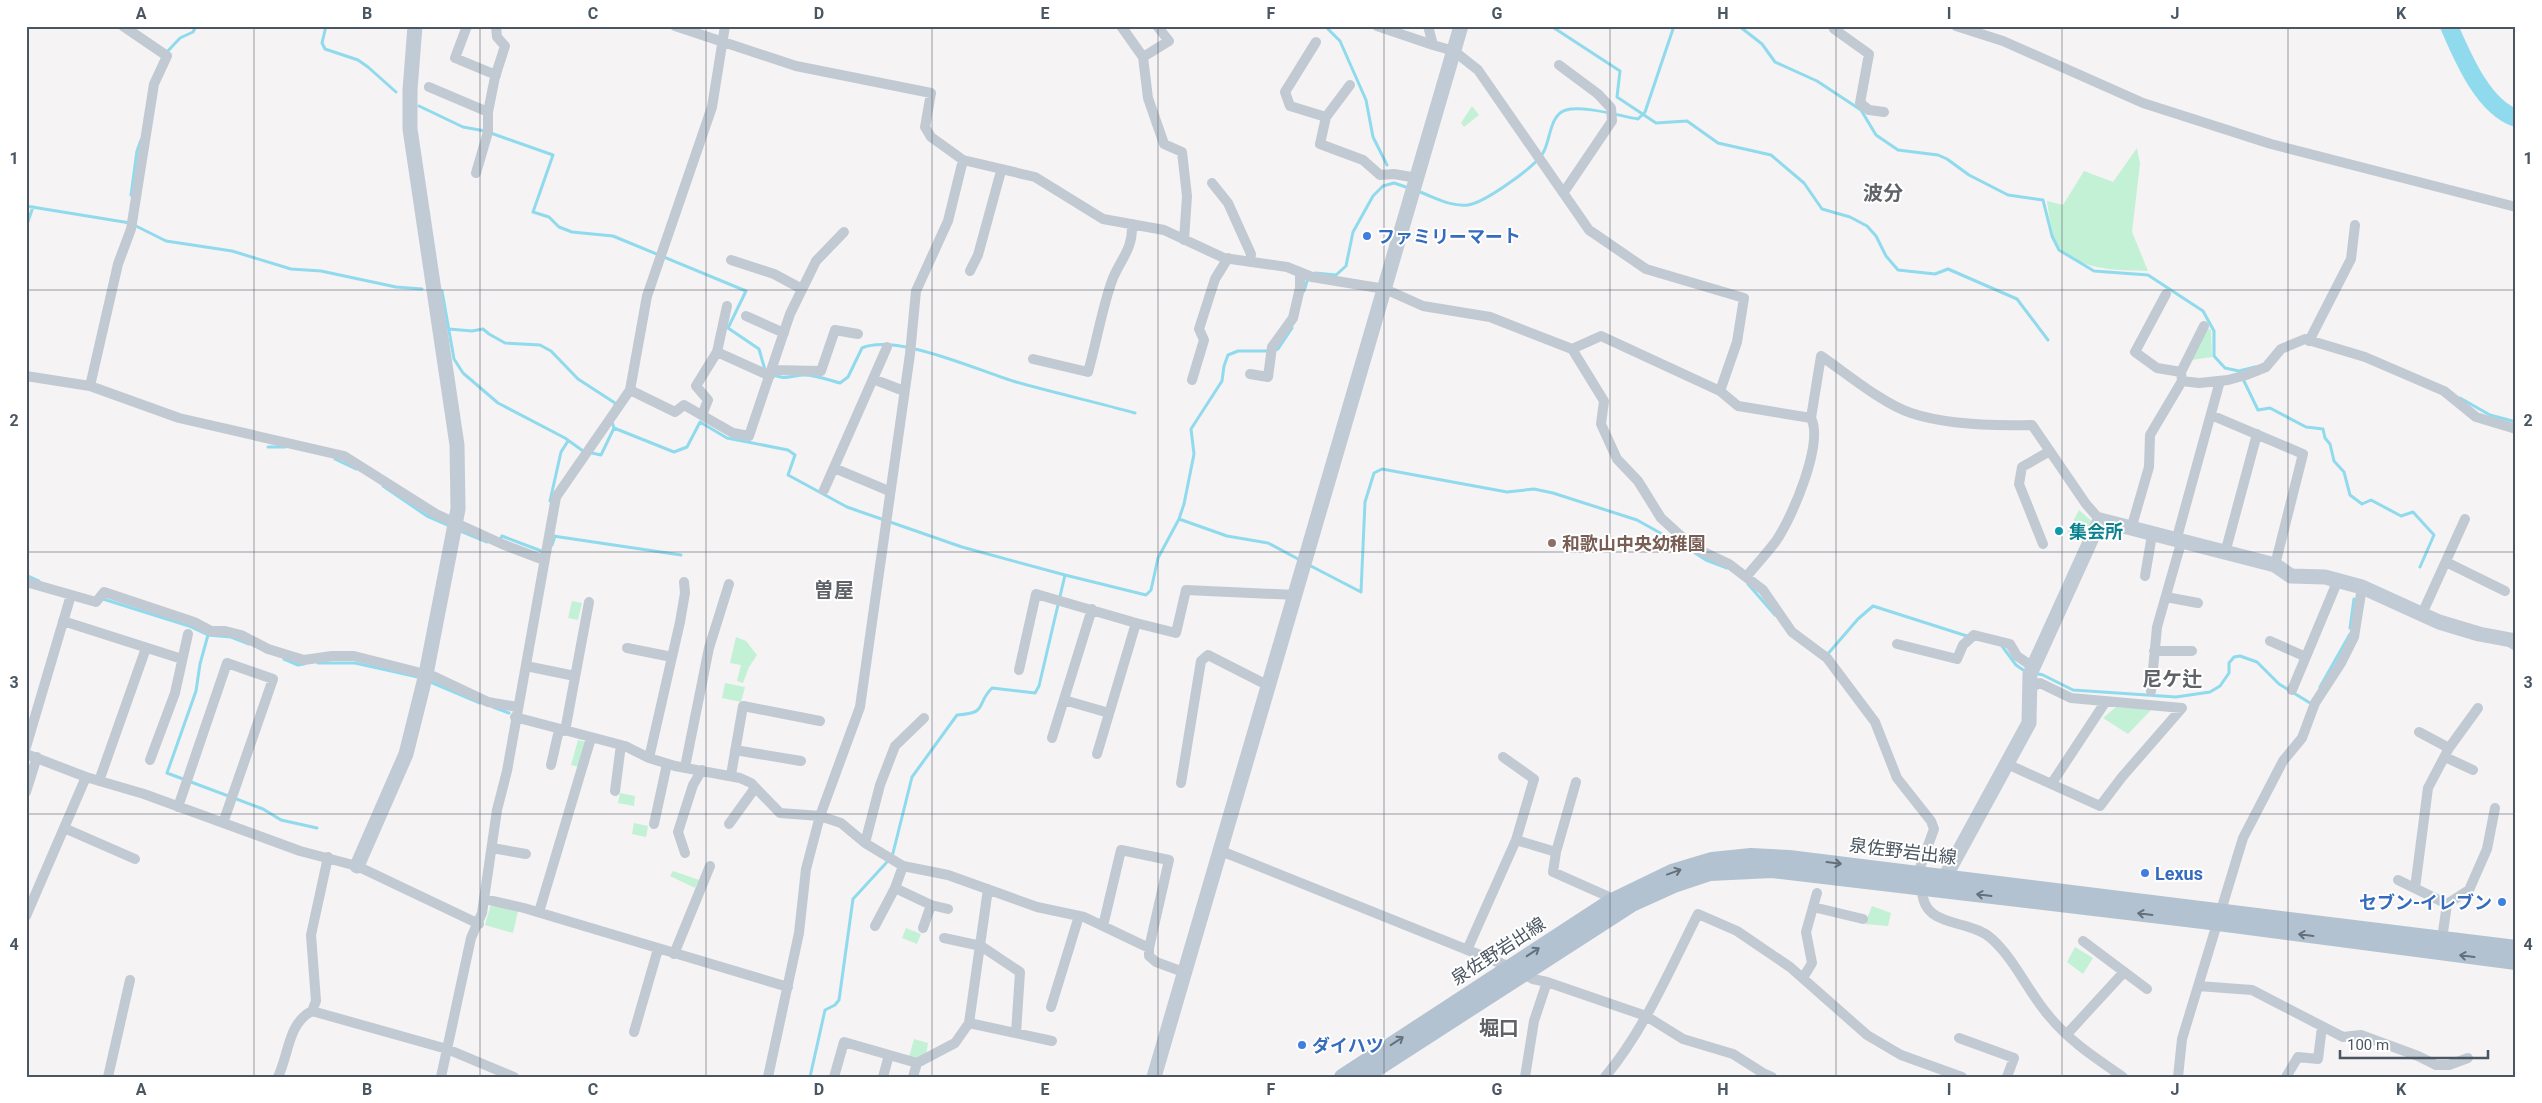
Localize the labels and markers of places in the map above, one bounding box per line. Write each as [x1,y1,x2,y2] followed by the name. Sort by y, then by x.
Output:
[1377,226,1521,247] place label: ファミリーマート
[1361,230,1373,242] marker: ファミリーマート
[2069,521,2123,542] place label: 集会所
[2053,525,2065,537] marker: 集会所
[1562,533,1706,554] place label: 和歌山中央幼稚園
[1546,537,1558,549] marker: 和歌山中央幼稚園
[2155,863,2203,884] place label: Lexus
[2139,867,2151,879] marker: Lexus
[2359,892,2492,913] place label: セブン-イレブン
[2496,896,2508,908] marker: セブン-イレブン
[1312,1035,1384,1056] place label: ダイハツ
[1296,1039,1308,1051] marker: ダイハツ

